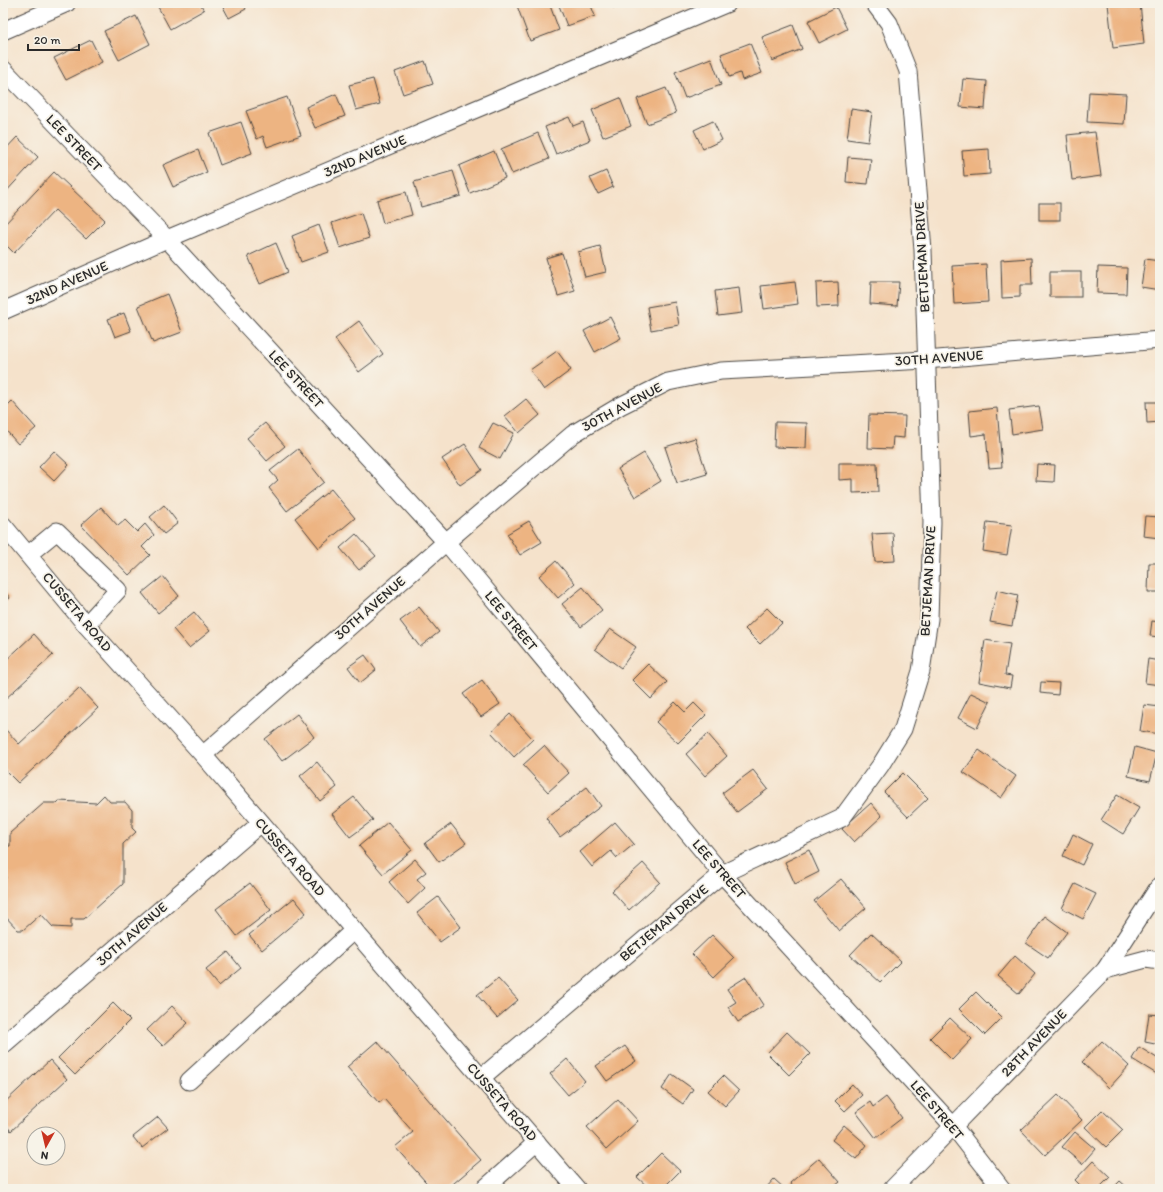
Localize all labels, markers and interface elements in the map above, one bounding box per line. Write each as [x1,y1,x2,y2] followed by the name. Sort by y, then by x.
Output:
[28,26,79,52] scale bar
[34,33,61,47] text: 20 m
[42,111,106,175] street label: LEE STREET
[321,131,409,181] street label: 32ND AVENUE
[911,201,933,313] street label: BETJEMAN DRIVE
[23,257,111,309] street label: 32ND AVENUE
[265,346,327,412] street label: LEE STREET
[894,346,984,370] street label: 30TH AVENUE
[579,379,665,435] street label: 30TH AVENUE
[917,525,939,637] street label: BETJEMAN DRIVE
[39,569,115,655] street label: CUSSETA ROAD
[331,572,409,643] street label: 30TH AVENUE
[481,587,541,655] street label: LEE STREET
[251,814,329,900] street label: CUSSETA ROAD
[689,836,750,902] street label: LEE STREET
[616,881,712,965] street label: BETJEMAN DRIVE
[93,898,171,969] street label: 30TH AVENUE
[998,1006,1071,1080] street label: 28TH AVENUE
[463,1059,541,1145] street label: CUSSETA ROAD
[907,1077,968,1143] street label: LEE STREET
[26,1126,66,1166] north arrow
[40,1148,49,1162] text: N

